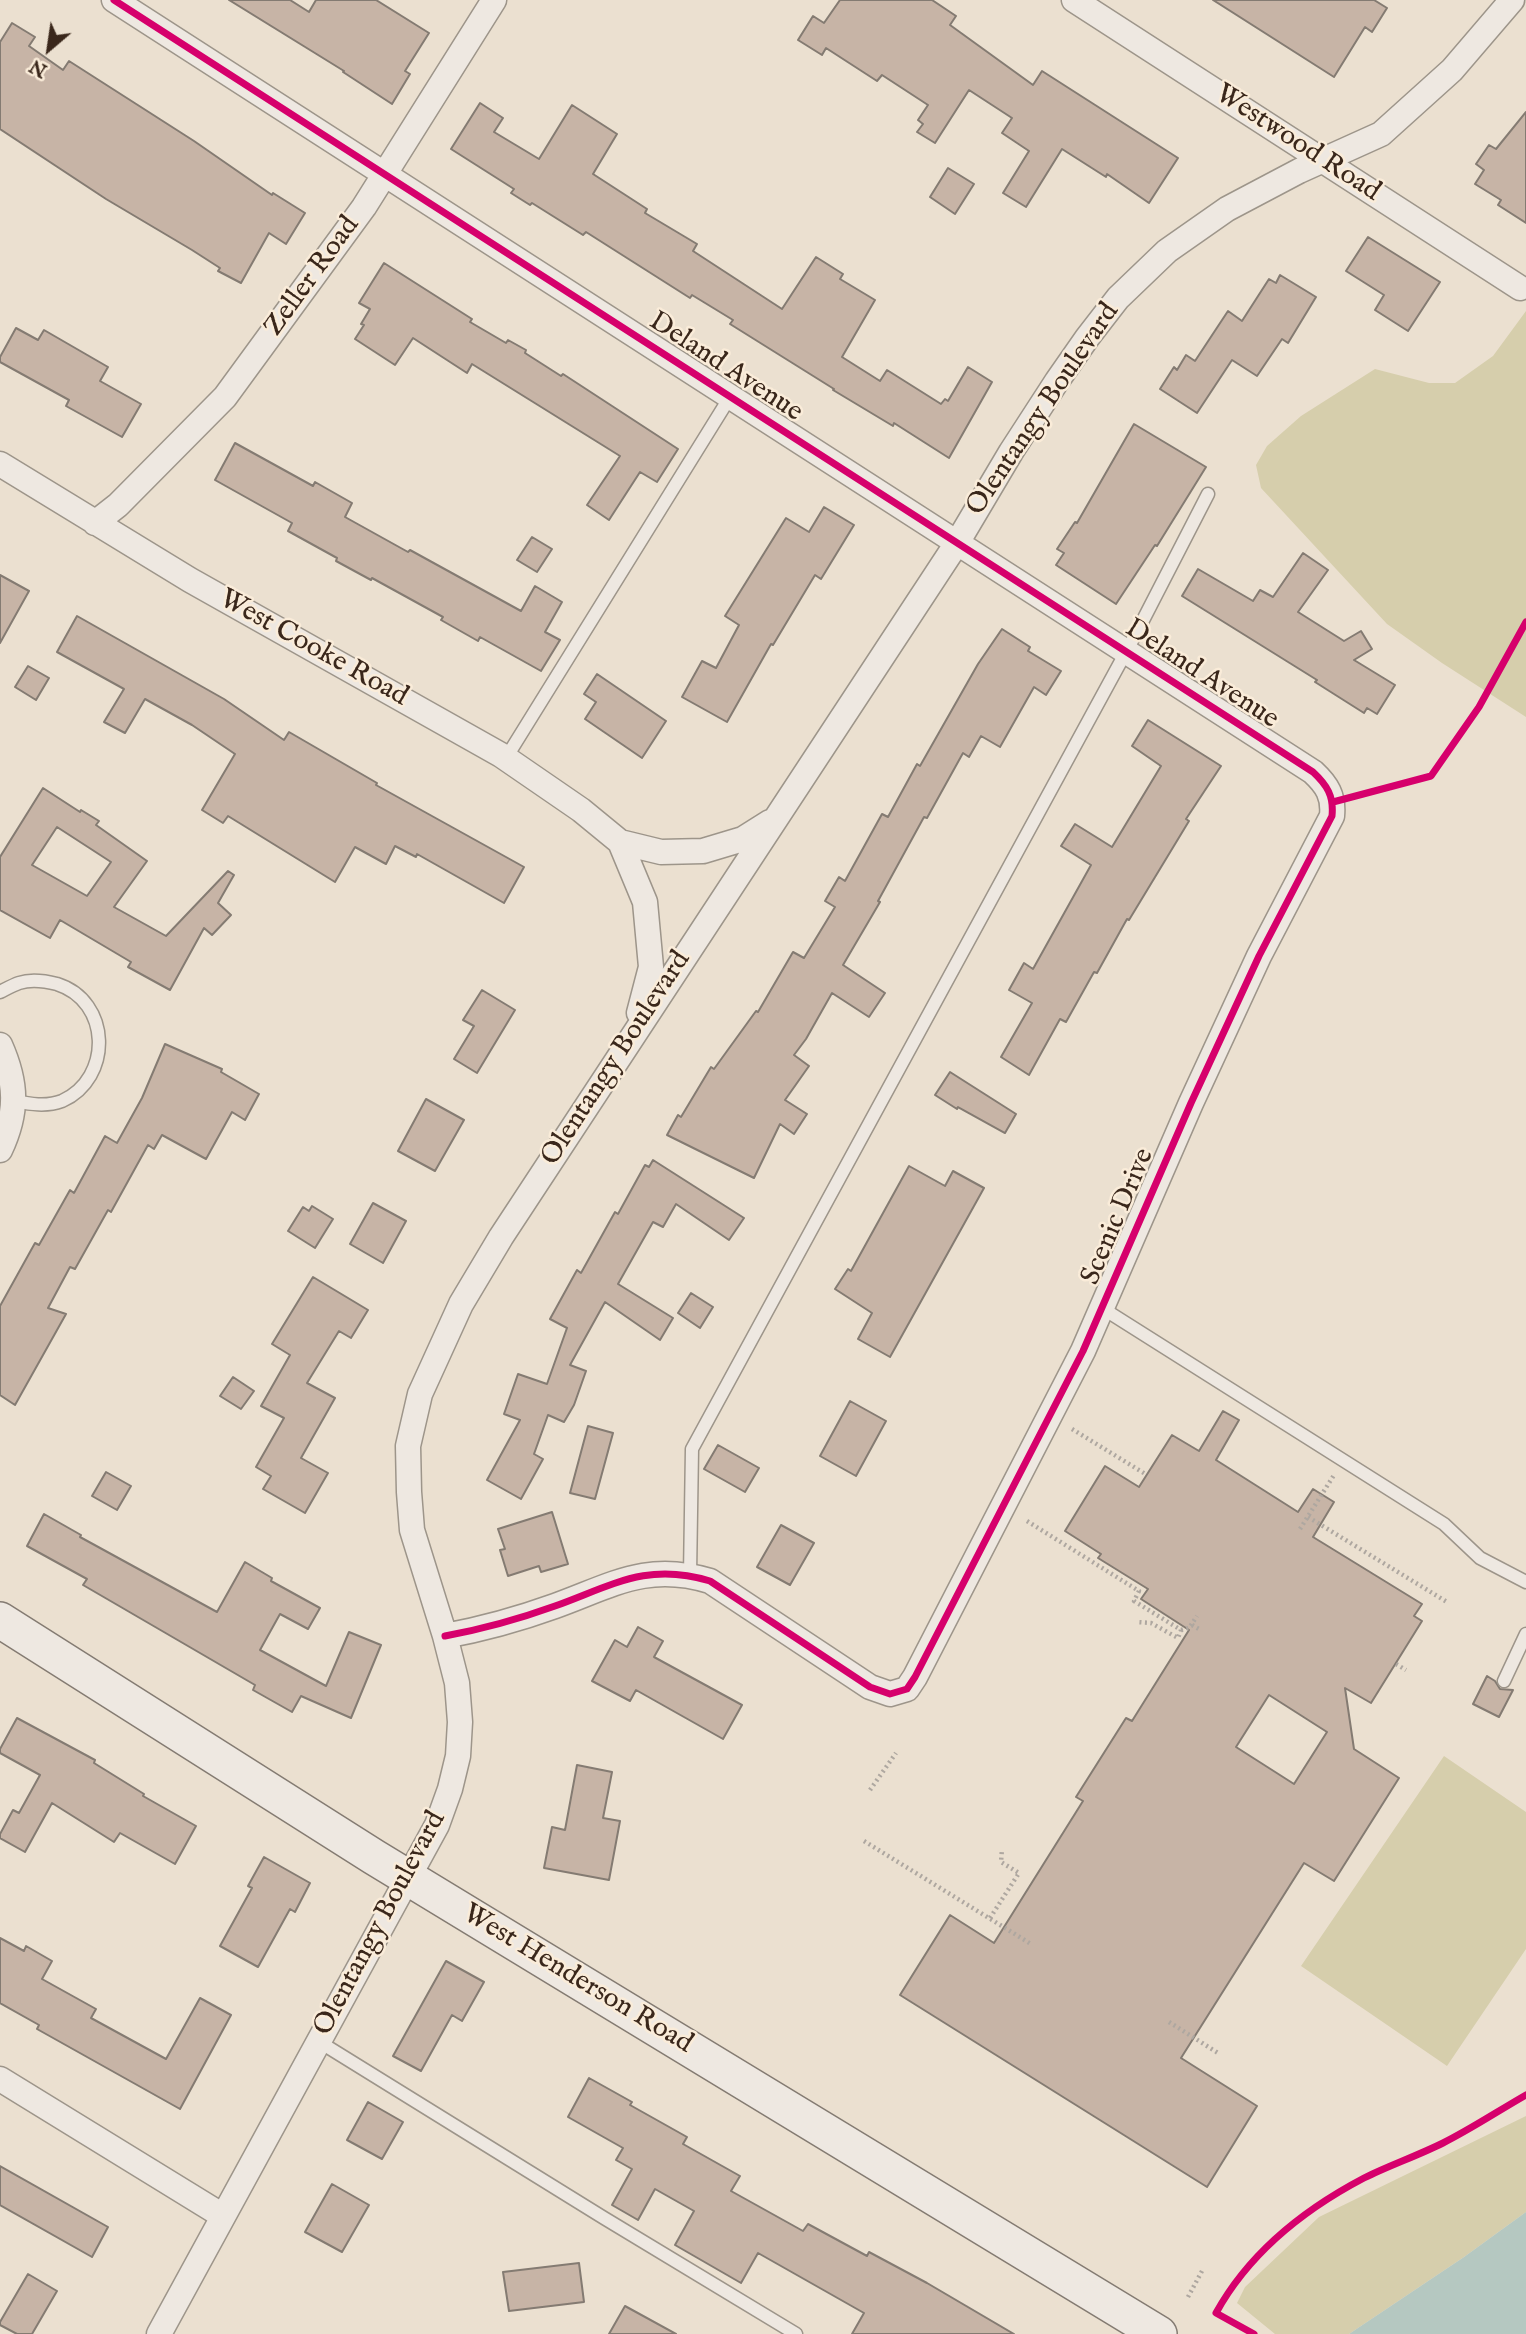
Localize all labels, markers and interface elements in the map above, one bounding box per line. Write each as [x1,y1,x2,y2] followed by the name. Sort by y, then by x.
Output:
[14,14,84,84] north arrow
[26,53,52,82] text: N
[1208,78,1386,210] street label: Westwood Road
[258,210,368,344] street label: Zeller Road
[960,297,1128,523] street label: Olentangy Boulevard
[642,306,808,430] street label: Deland Avenue
[213,583,413,715] street label: West Cooke Road
[1118,613,1284,737] street label: Deland Avenue
[535,945,699,1173] street label: Olentangy Boulevard
[1075,1144,1163,1290] street label: Scenic Drive
[308,1806,454,2042] street label: Olentangy Boulevard
[456,1898,698,2062] street label: West Henderson Road

